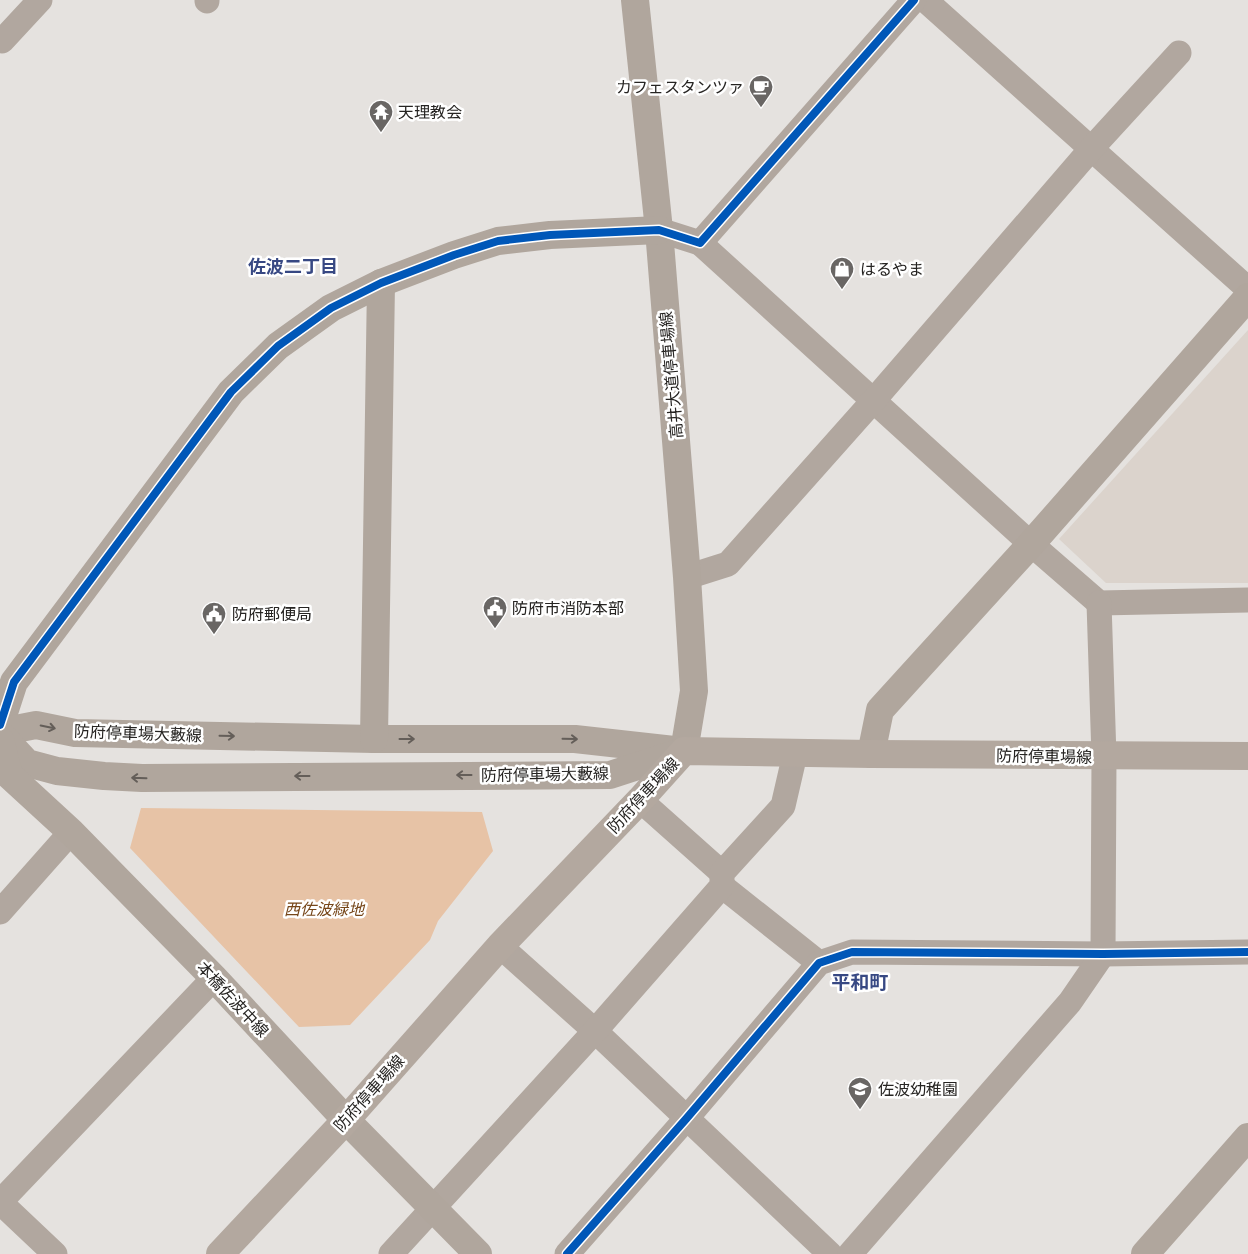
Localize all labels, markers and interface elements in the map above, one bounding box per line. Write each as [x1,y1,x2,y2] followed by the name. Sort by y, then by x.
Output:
[616,74,744,98] place label: カフェスタンツァ
[748,74,774,108] cafe icon: カフェスタンツァ
[368,99,394,133] temple icon: 天理教会
[398,99,462,123] place label: 天理教会
[248,252,338,278] district label: 佐波二丁目
[829,256,855,290] shop icon: はるやま
[860,256,924,280] place label: はるやま
[652,310,688,440] street label: 高井大道停車場線
[482,595,508,629] public building icon: 防府市消防本部
[512,595,624,619] place label: 防府市消防本部
[201,601,227,635] public building icon: 防府郵便局
[232,601,312,625] place label: 防府郵便局
[74,718,202,746] street label: 防府停車場大藪線
[39,723,55,732] one-way arrow
[219,731,235,741] one-way arrow
[398,734,415,744] one-way arrow
[561,734,577,744] one-way arrow
[996,742,1092,768] street label: 防府停車場線
[601,751,684,838] street label: 防府停車場線
[481,760,609,786] street label: 防府停車場大藪線
[456,770,472,780] one-way arrow
[294,771,310,781] one-way arrow
[131,773,147,782] one-way arrow
[284,896,366,920] park label: 西佐波緑地
[192,955,275,1042] street label: 本橋佐波中線
[831,967,889,994] district label: 平和町
[327,1049,409,1136] street label: 防府停車場線
[847,1076,873,1110] school or university icon: 佐波幼稚園
[878,1076,958,1100] place label: 佐波幼稚園

